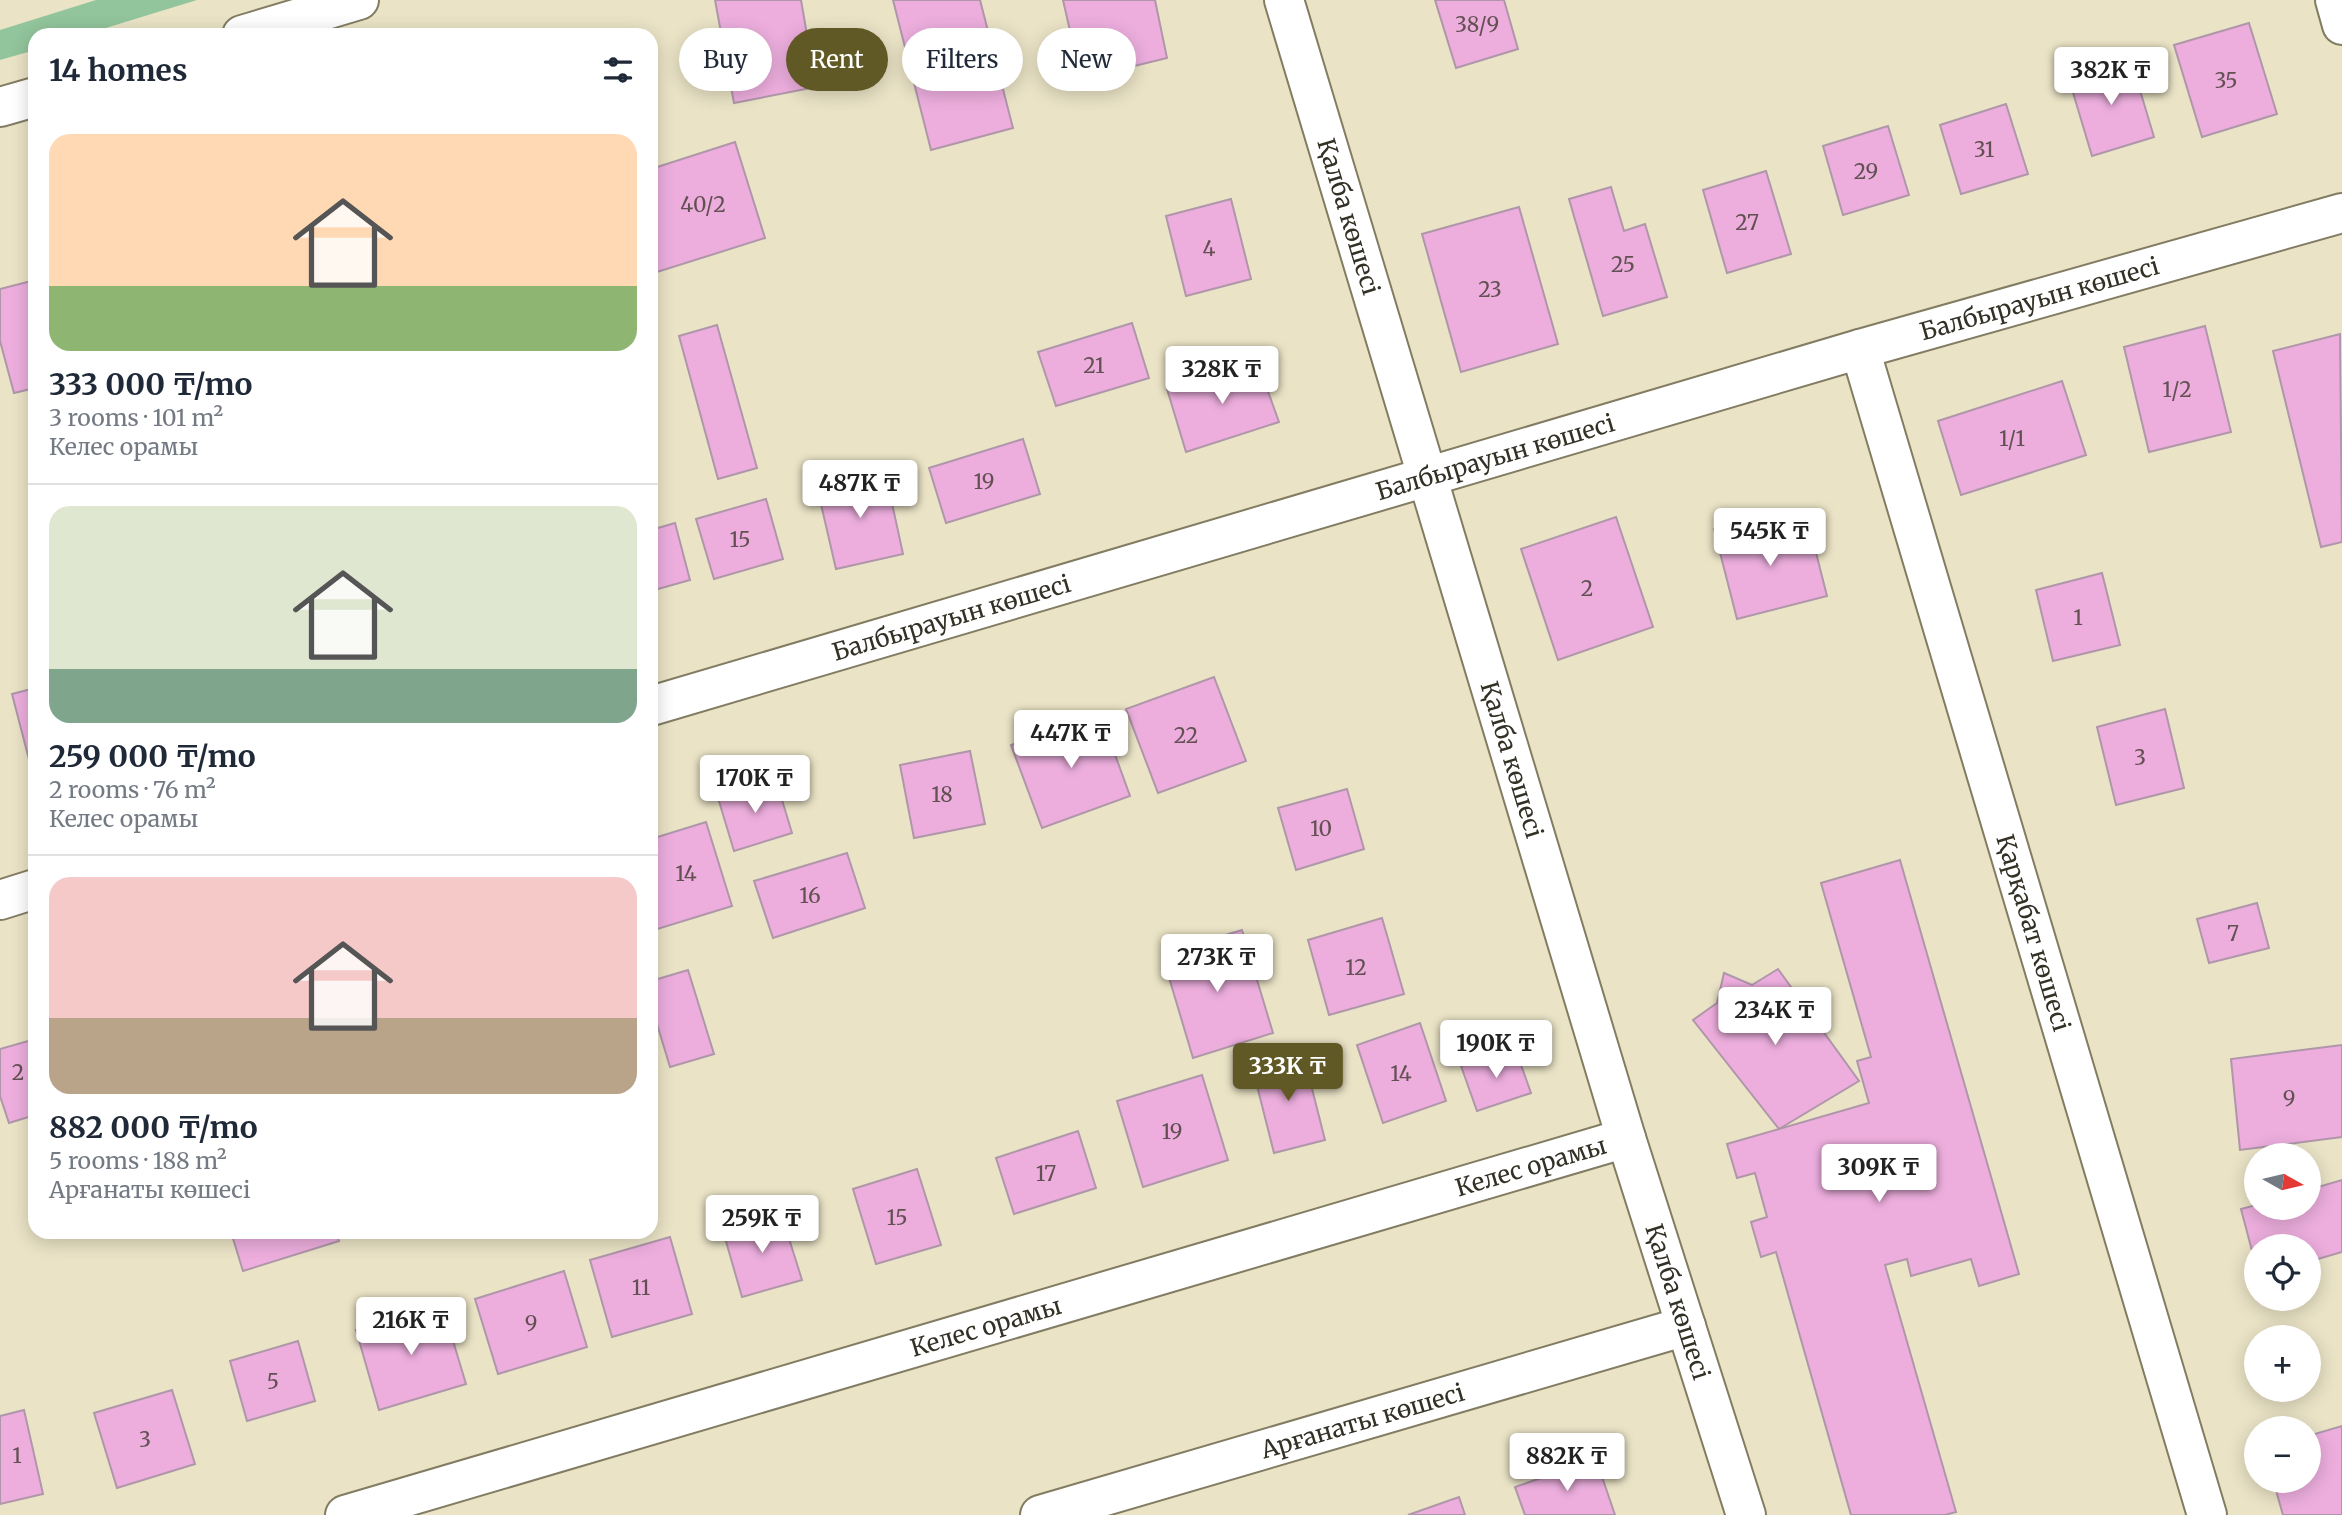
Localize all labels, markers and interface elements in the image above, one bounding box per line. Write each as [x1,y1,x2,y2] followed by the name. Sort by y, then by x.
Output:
[1455,11,1499,38] house number: 38/9
[679,28,772,91] chip: Buy
[786,28,888,91] chip: Rent
[902,28,1023,91] chip: Filters
[1037,28,1136,91] chip: New
[2054,48,2168,107] pin: 382K ₸
[49,51,187,89] text: 14 homes
[599,51,637,89] icon: filters
[2070,55,2152,84] text: 382K ₸
[2214,67,2238,94] house number: 35
[1311,134,1387,299] street label: Қалба көшесі
[1974,136,1994,163] house number: 31
[1854,158,1878,185] house number: 29
[280,180,406,306] icon: home
[680,191,726,218] house number: 40/2
[1735,209,1759,236] house number: 27
[1203,235,1216,262] house number: 4
[1916,250,2163,347] street label: Балбырауын көшесі
[1611,251,1635,278] house number: 25
[1478,276,1502,303] house number: 23
[1165,346,1279,406] pin: 328K ₸
[1083,352,1105,379] house number: 21
[1181,354,1263,383] text: 328K ₸
[49,365,253,403] text: 333 000 ₸/mo
[2162,376,2192,403] house number: 1/2
[49,403,223,432] text: 3 rooms · 101 m²
[1372,407,1618,507] street label: Балбырауын көшесі
[1999,425,2025,452] house number: 1/1
[49,432,198,461] text: Келес орамы
[803,461,917,520] pin: 487K ₸
[818,468,902,497] text: 487K ₸
[973,468,995,495] house number: 19
[1713,508,1827,568] pin: 545K ₸
[1730,516,1810,545] text: 545K ₸
[729,526,751,553] house number: 15
[280,552,406,678] icon: home
[828,567,1074,667] street label: Балбырауын көшесі
[1581,575,1593,602] house number: 2
[2073,604,2083,631] house number: 1
[1474,677,1550,842] street label: Қалба көшесі
[1014,710,1128,770] pin: 447K ₸
[1030,718,1112,747] text: 447K ₸
[1174,722,1198,749] house number: 22
[49,737,256,775] text: 259 000 ₸/mo
[2134,744,2146,771] house number: 3
[698,756,812,815] pin: 170K ₸
[716,763,794,792] text: 170K ₸
[49,775,216,804] text: 2 rooms · 76 m²
[931,781,953,808] house number: 18
[49,804,198,833] text: Келес орамы
[1310,815,1332,842] house number: 10
[1990,831,2078,1035] street label: Қарқабат көшесі
[675,860,697,887] house number: 14
[799,882,821,909] house number: 16
[2227,920,2239,947] house number: 7
[280,923,406,1049] icon: home
[1160,934,1274,994] pin: 273K ₸
[1177,942,1257,971] text: 273K ₸
[1345,954,1367,981] house number: 12
[1718,988,1832,1047] pin: 234K ₸
[1734,995,1816,1024] text: 234K ₸
[1439,1020,1553,1080] pin: 190K ₸
[1456,1028,1536,1057] text: 190K ₸
[1231,1044,1345,1103] pin: 333K ₸
[1249,1051,1327,1080] text: 333K ₸
[12,1059,24,1086] house number: 2
[1390,1060,1412,1087] house number: 14
[2283,1085,2295,1112] house number: 9
[49,1108,258,1146] text: 882 000 ₸/mo
[1161,1118,1183,1145] house number: 19
[1452,1129,1610,1203] street label: Келес орамы
[2244,1143,2320,1220] north arrow
[2244,1143,2321,1493] map controls
[1822,1144,1936,1204] pin: 309K ₸
[49,1146,227,1175] text: 5 rooms · 188 m²
[1837,1152,1921,1181] text: 309K ₸
[1036,1160,1056,1187] house number: 17
[49,1175,250,1204] text: Арғанаты көшесі
[705,1196,819,1255] pin: 259K ₸
[722,1203,802,1232] text: 259K ₸
[886,1204,908,1231] house number: 15
[1639,1220,1717,1384] street label: Қалба көшесі
[2244,1234,2321,1311] button: locate
[632,1274,650,1301] house number: 11
[907,1290,1065,1363] street label: Келес орамы
[354,1298,468,1357] pin: 216K ₸
[372,1305,450,1334] text: 216K ₸
[525,1310,537,1337] house number: 9
[2244,1325,2321,1402] button: +
[267,1368,279,1395] house number: 5
[1256,1376,1468,1465] street label: Арғанаты көшесі
[2244,1416,2321,1493] button: −
[139,1426,151,1453] house number: 3
[1510,1434,1624,1493] pin: 882K ₸
[1526,1441,1608,1470] text: 882K ₸
[12,1442,22,1469] house number: 1

